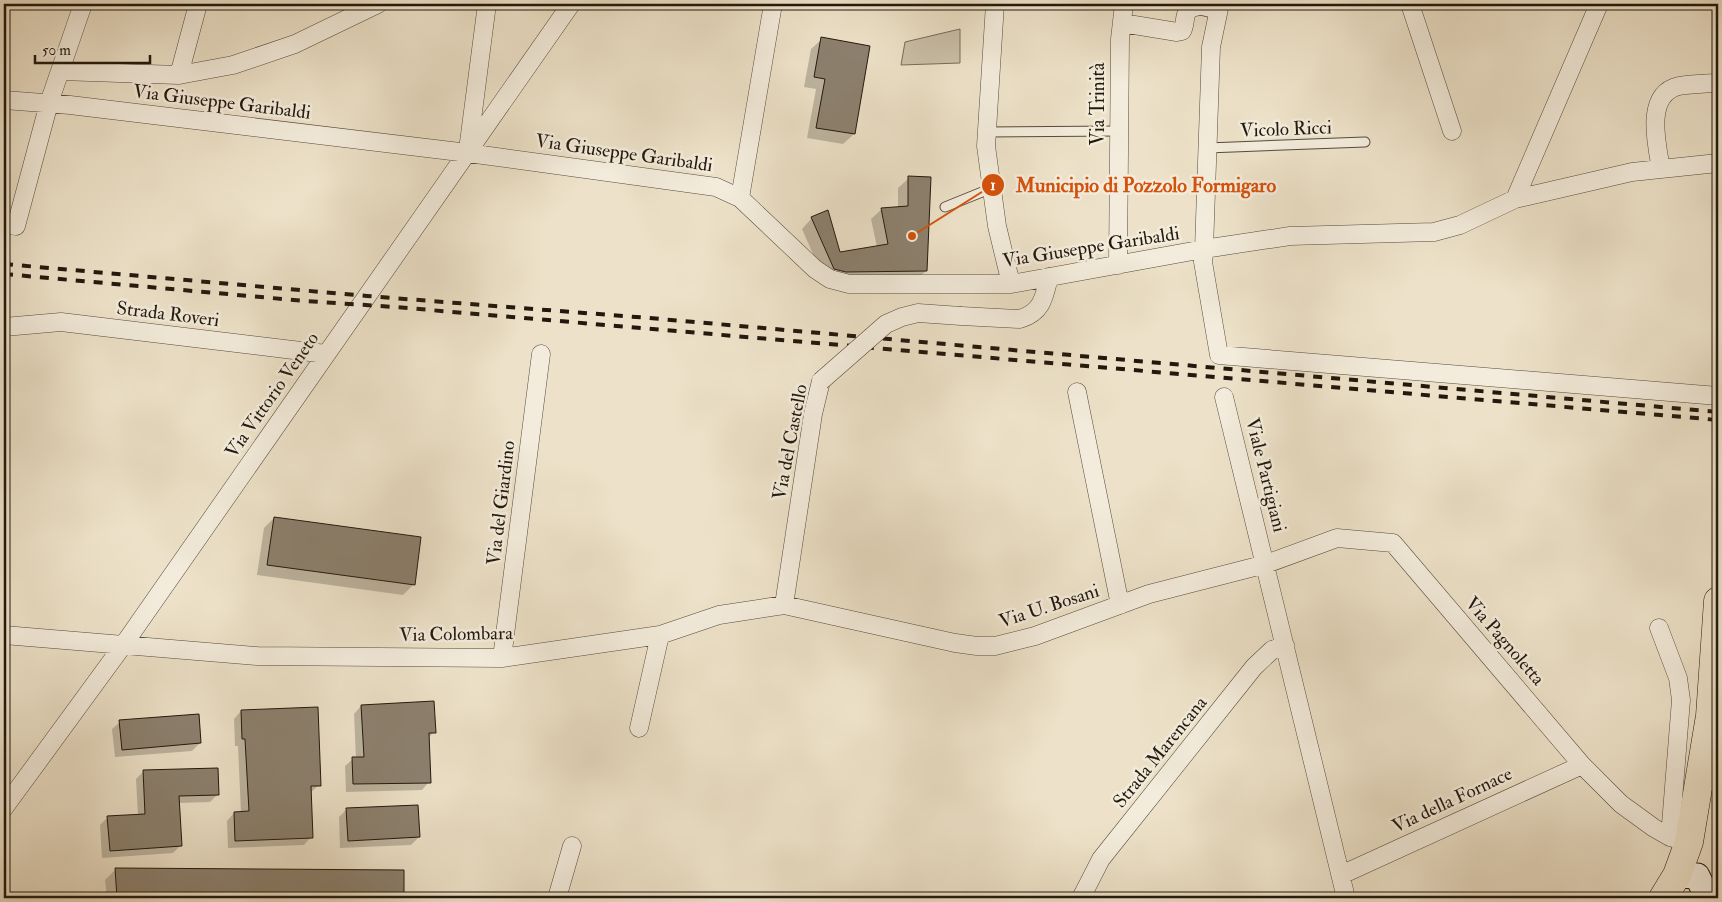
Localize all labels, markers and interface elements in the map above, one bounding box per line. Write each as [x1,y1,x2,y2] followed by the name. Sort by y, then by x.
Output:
[35,32,150,64] scale bar
[42,41,71,60] text: 50 m
[1086,62,1110,146] street label: Via Trinità
[132,79,312,126] street label: Via Giuseppe Garibaldi
[1240,115,1332,143] street label: Vicolo Ricci
[534,129,714,178] street label: Via Giuseppe Garibaldi
[981,168,1286,203] callout: Municipio di Pozzolo Formigaro
[1015,173,1277,199] text: Municipio di Pozzolo Formigaro
[990,176,996,195] text: 1
[1001,221,1181,274] street label: Via Giuseppe Garibaldi
[115,296,221,332] street label: Strada Roveri
[220,328,324,462] street label: Via Vittorio Veneto
[767,382,813,502] street label: Via del Castello
[1240,415,1292,535] street label: Viale Partigiani
[481,439,521,567] street label: Via del Giardino
[996,579,1102,633] street label: Via U. Bosani
[1460,592,1550,690] street label: Via Pagnoletta
[399,621,513,647] street label: Via Colombara
[1108,691,1212,813] street label: Strada Marencana
[1388,762,1516,838] street label: Via della Fornace

